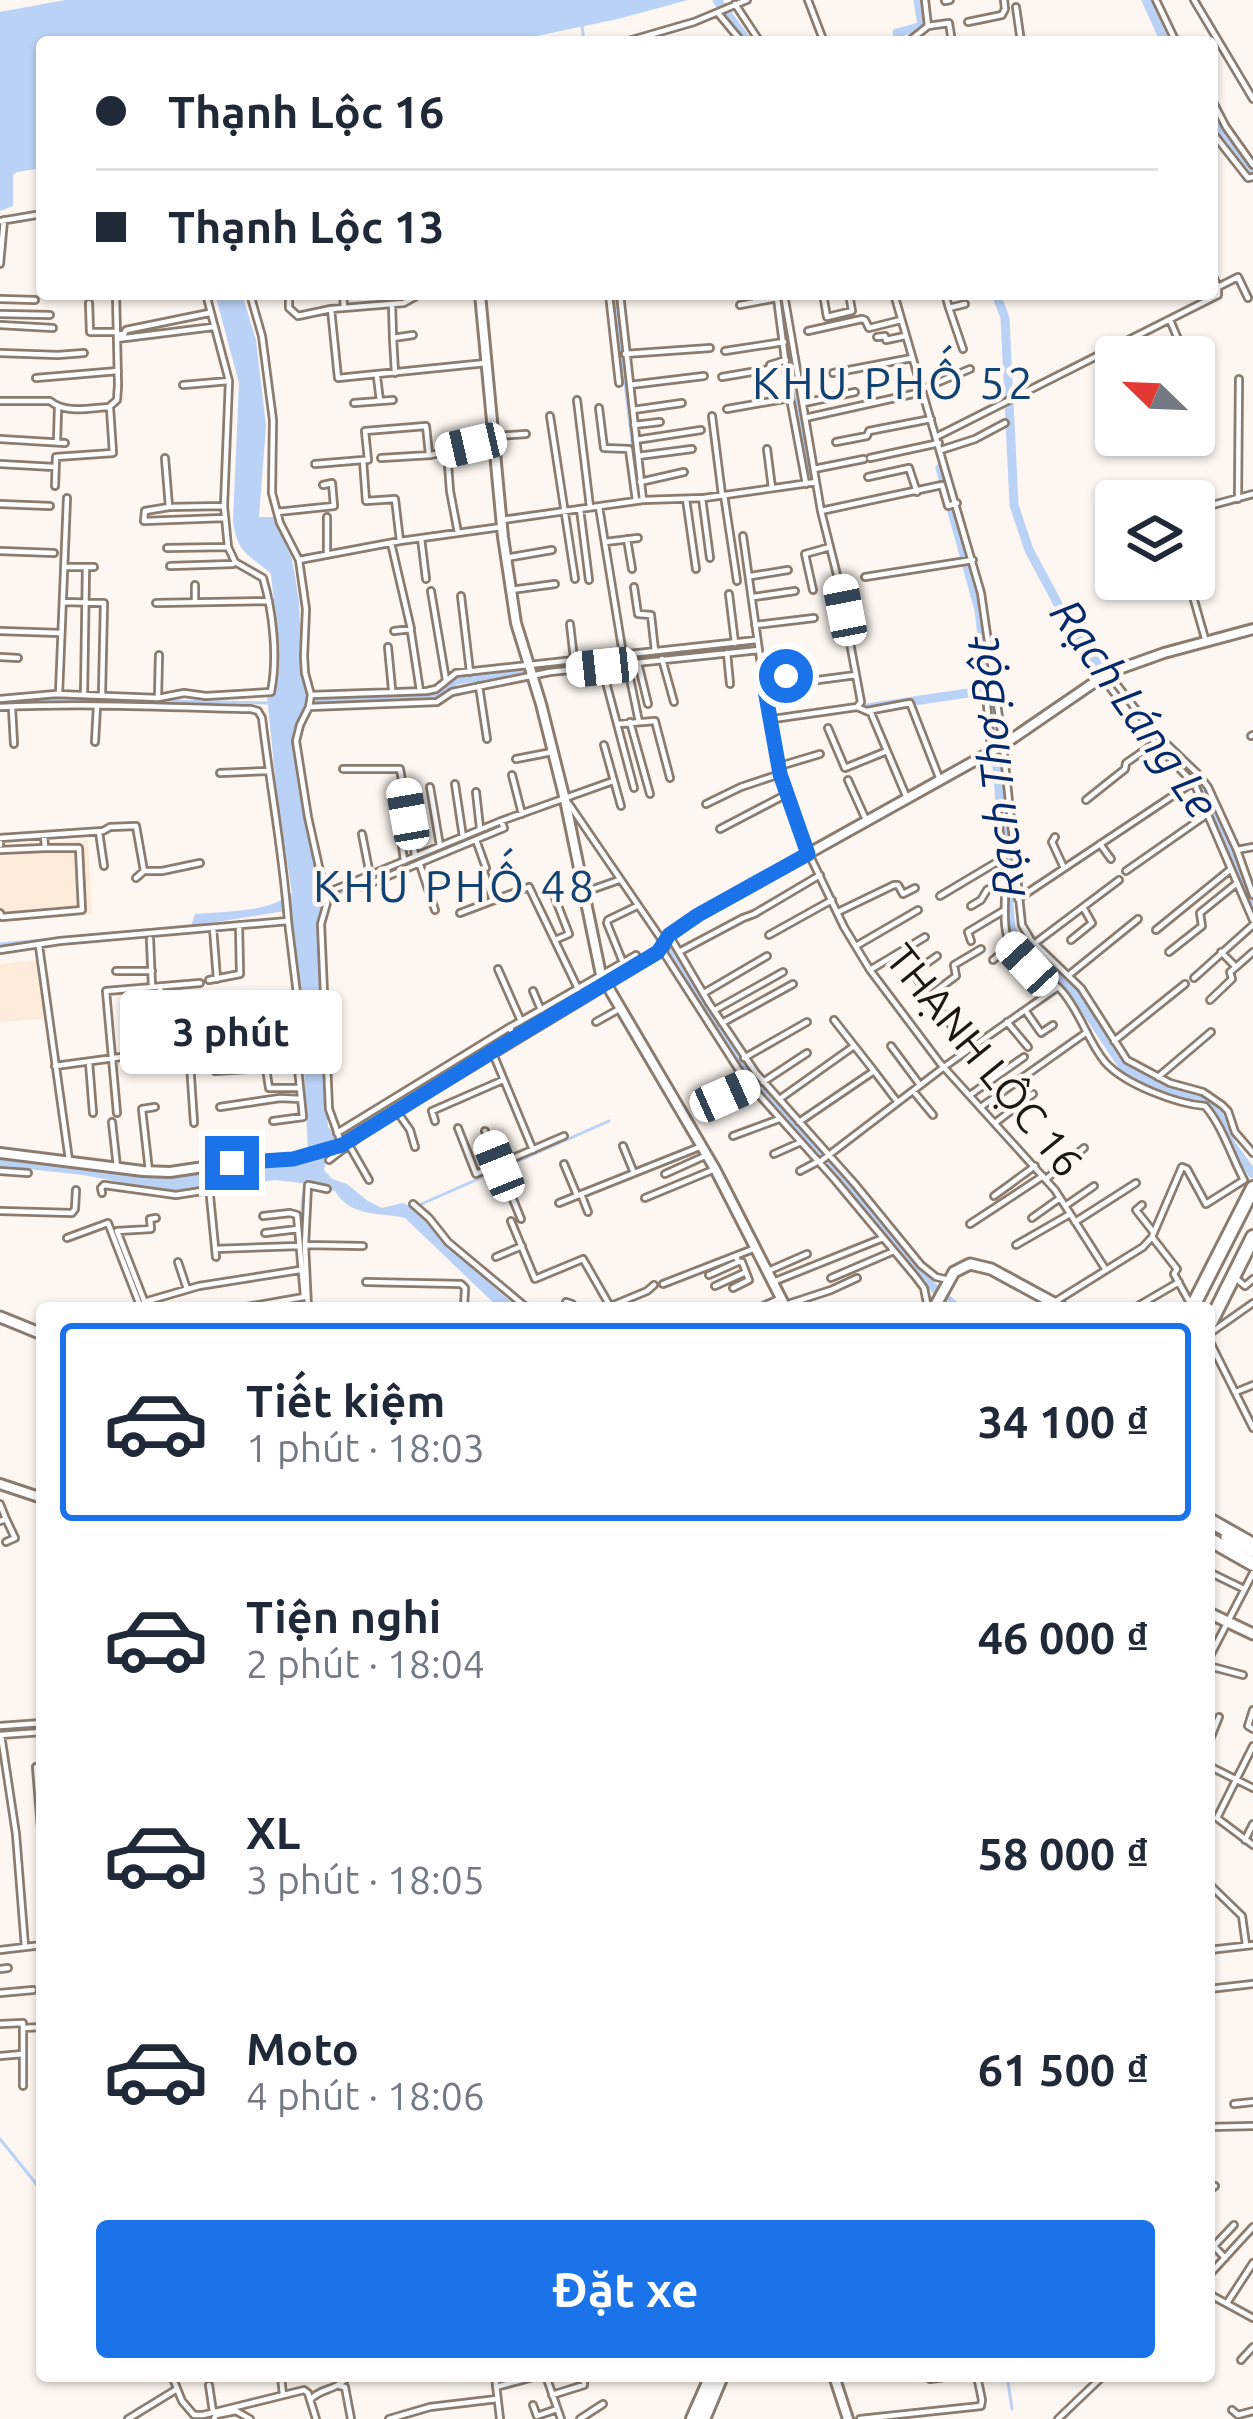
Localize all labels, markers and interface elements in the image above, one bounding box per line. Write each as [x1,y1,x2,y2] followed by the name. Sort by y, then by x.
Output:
[168,86,444,137] text: Thạnh Lộc 16
[168,201,444,252] text: Thạnh Lộc 13
[1095,336,1215,456] north arrow
[1095,336,1215,600] map controls
[752,344,1036,408] district label: KHU PHỐ 52
[432,419,510,471] car
[1095,480,1215,600] button: layers
[820,571,870,649] car
[1041,589,1229,827] water label: Rạch Láng Le
[956,633,1034,900] water label: Rạch Thợ Bột
[564,645,640,689] car
[759,649,813,703] route start
[384,775,432,853] car
[313,847,597,911] district label: KHU PHỐ 48
[989,925,1065,1003] car
[877,935,1093,1185] street label: THẠNH LỘC 16
[121,989,343,1073] callout: 3 phút
[172,1010,290,1053] text: 3 phút
[685,1065,765,1127] car
[469,1126,529,1206] car
[205,1136,259,1190] route end
[102,1368,210,1476] icon: car
[246,1375,445,1426] text: Tiết kiệm
[978,1396,1149,1447] text: 34 100 ₫
[246,1426,485,1469] text: 1 phút · 18:03
[102,1584,210,1692] icon: car
[246,1591,441,1642] text: Tiện nghi
[978,1612,1149,1663] text: 46 000 ₫
[246,1642,485,1685] text: 2 phút · 18:04
[102,1800,210,1908] icon: car
[246,1807,300,1858] text: XL
[978,1828,1149,1879] text: 58 000 ₫
[246,1858,485,1901] text: 3 phút · 18:05
[102,2016,210,2124] icon: car
[246,2023,359,2074] text: Moto
[978,2044,1149,2095] text: 61 500 ₫
[246,2074,485,2117] text: 4 phút · 18:06
[96,2220,1155,2358] button: Đặt xe

